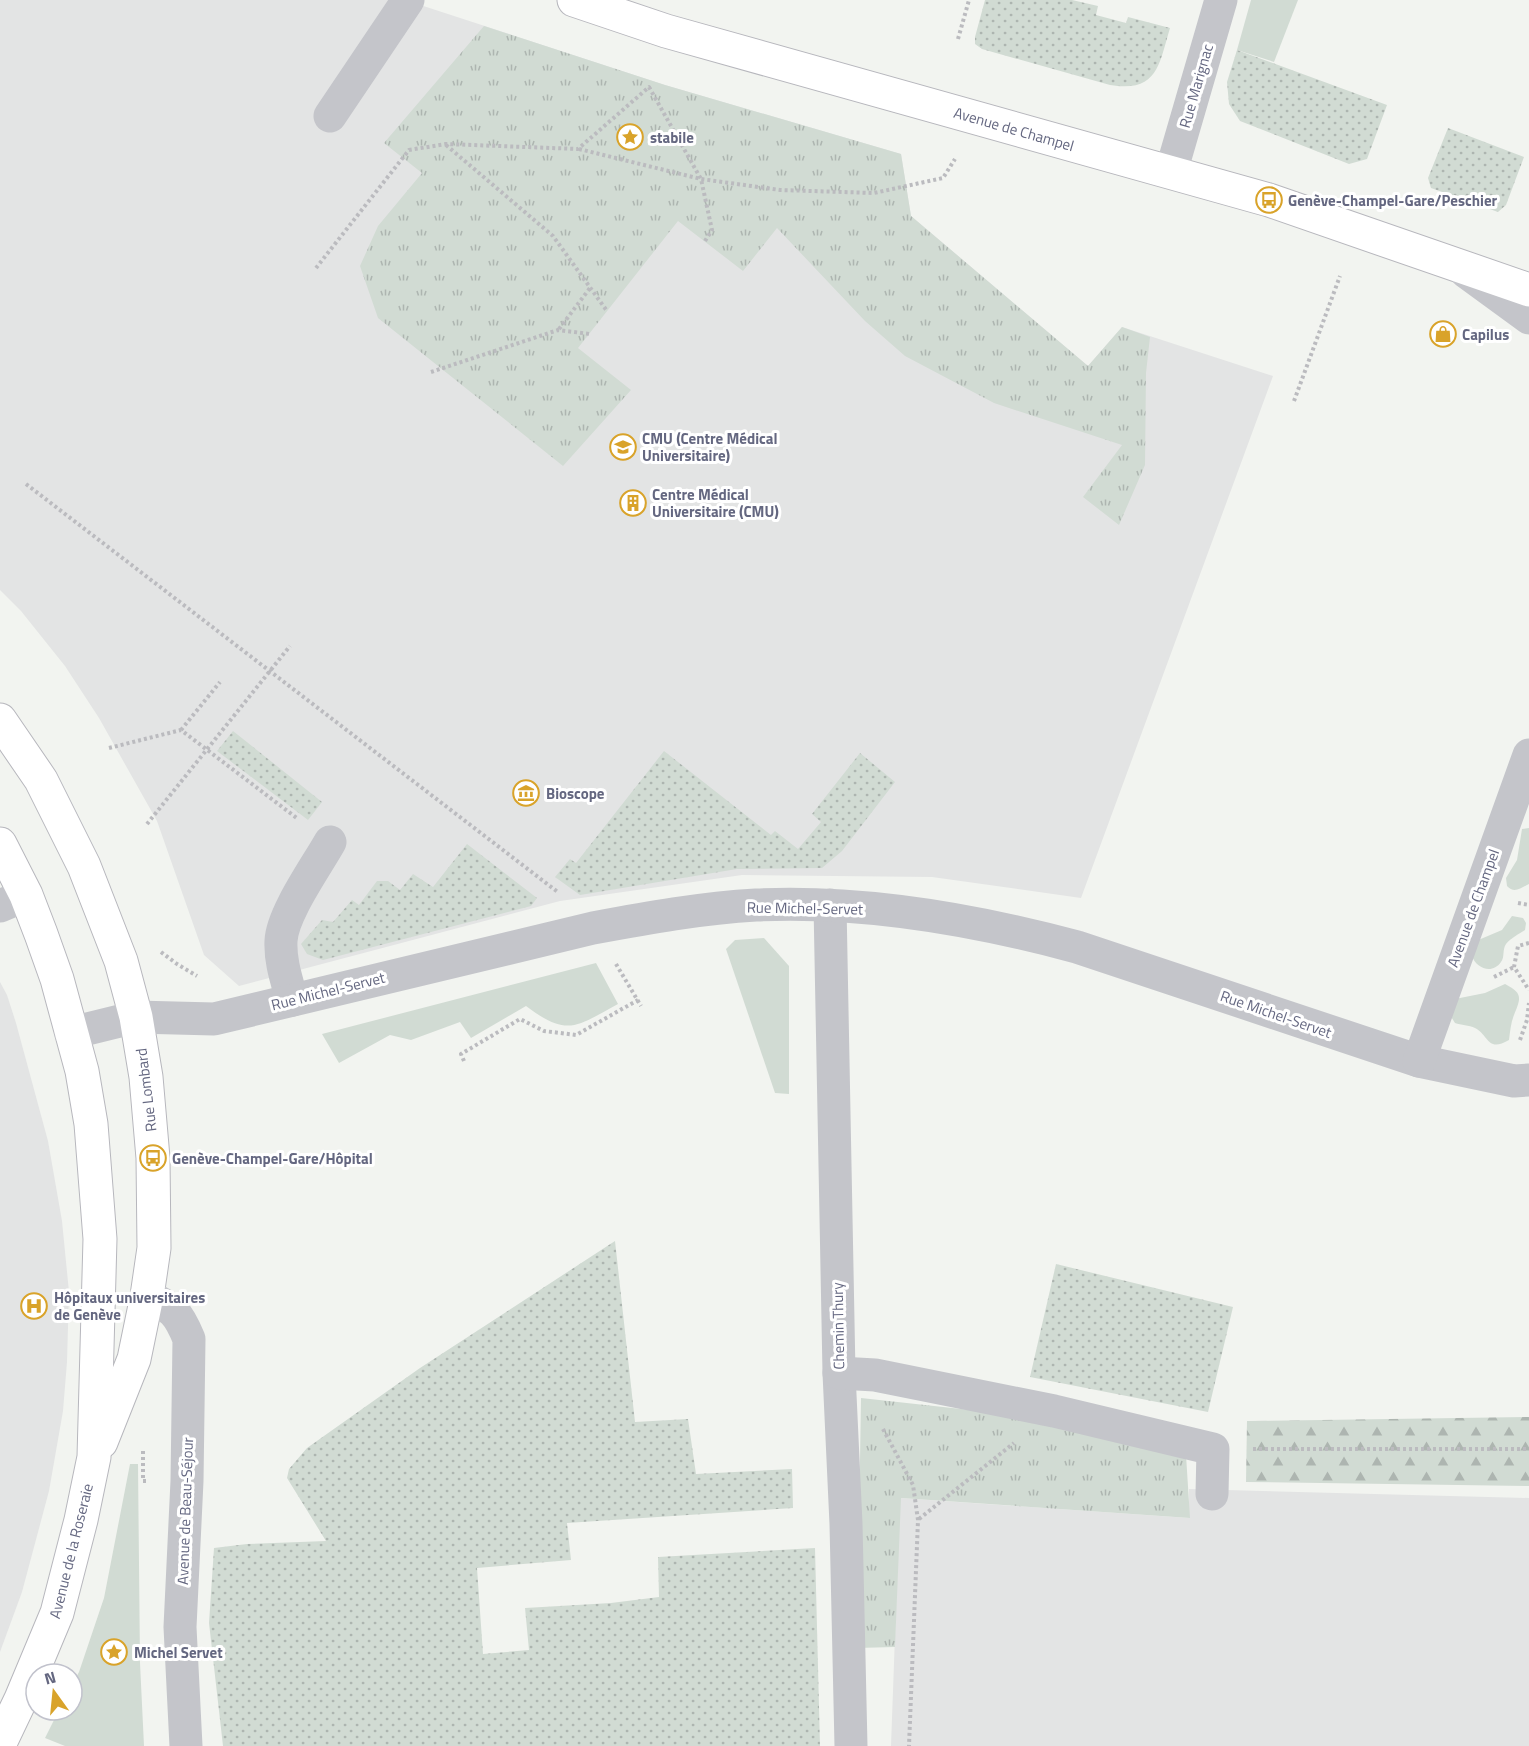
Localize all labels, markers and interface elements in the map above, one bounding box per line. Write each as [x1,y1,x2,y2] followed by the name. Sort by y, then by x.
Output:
[1173,41,1219,131] street label: Rue Marignac
[951,101,1077,157] street label: Avenue de Champel
[615,122,645,152] place icon: stabile
[650,126,694,149] place label: stabile
[1254,185,1284,215] bus stop icon: Genève-Champel-Gare/Peschier
[1288,189,1498,212] place label: Genève-Champel-Gare/Peschier
[1428,319,1458,349] shop icon: Capilus
[1462,323,1509,346] place label: Capilus
[642,427,777,467] place label: CMU (Centre Médical Universitaire)
[608,432,638,462] school or university icon: CMU (Centre Médical Universitaire)
[652,483,779,523] place label: Centre Médical Universitaire (CMU)
[618,488,648,518] building icon: Centre Médical Universitaire (CMU)
[511,778,541,808] museum icon: Bioscope
[546,782,605,805] place label: Bioscope
[1441,846,1505,970] street label: Avenue de Champel
[747,895,864,921] street label: Rue Michel-Servet
[269,966,388,1016] street label: Rue Michel-Servet
[1217,984,1336,1044] street label: Rue Michel-Servet
[129,1047,163,1133] street label: Rue Lombard
[138,1143,168,1173] bus stop icon: Genève-Champel-Gare/Hôpital
[172,1147,373,1170] place label: Genève-Champel-Gare/Hôpital
[826,1282,850,1370] street label: Chemin Thury
[54,1286,205,1326] place label: Hôpitaux universitaires de Genève
[19,1291,49,1321] hospital icon: Hôpitaux universitaires de Genève
[171,1437,199,1585] street label: Avenue de Beau-Séjour
[43,1481,99,1621] street label: Avenue de la Roseraie
[99,1637,129,1667] place icon: Michel Servet
[134,1641,223,1664] place label: Michel Servet
[24,1662,84,1722] north arrow
[42,1664,59,1691] text: N

